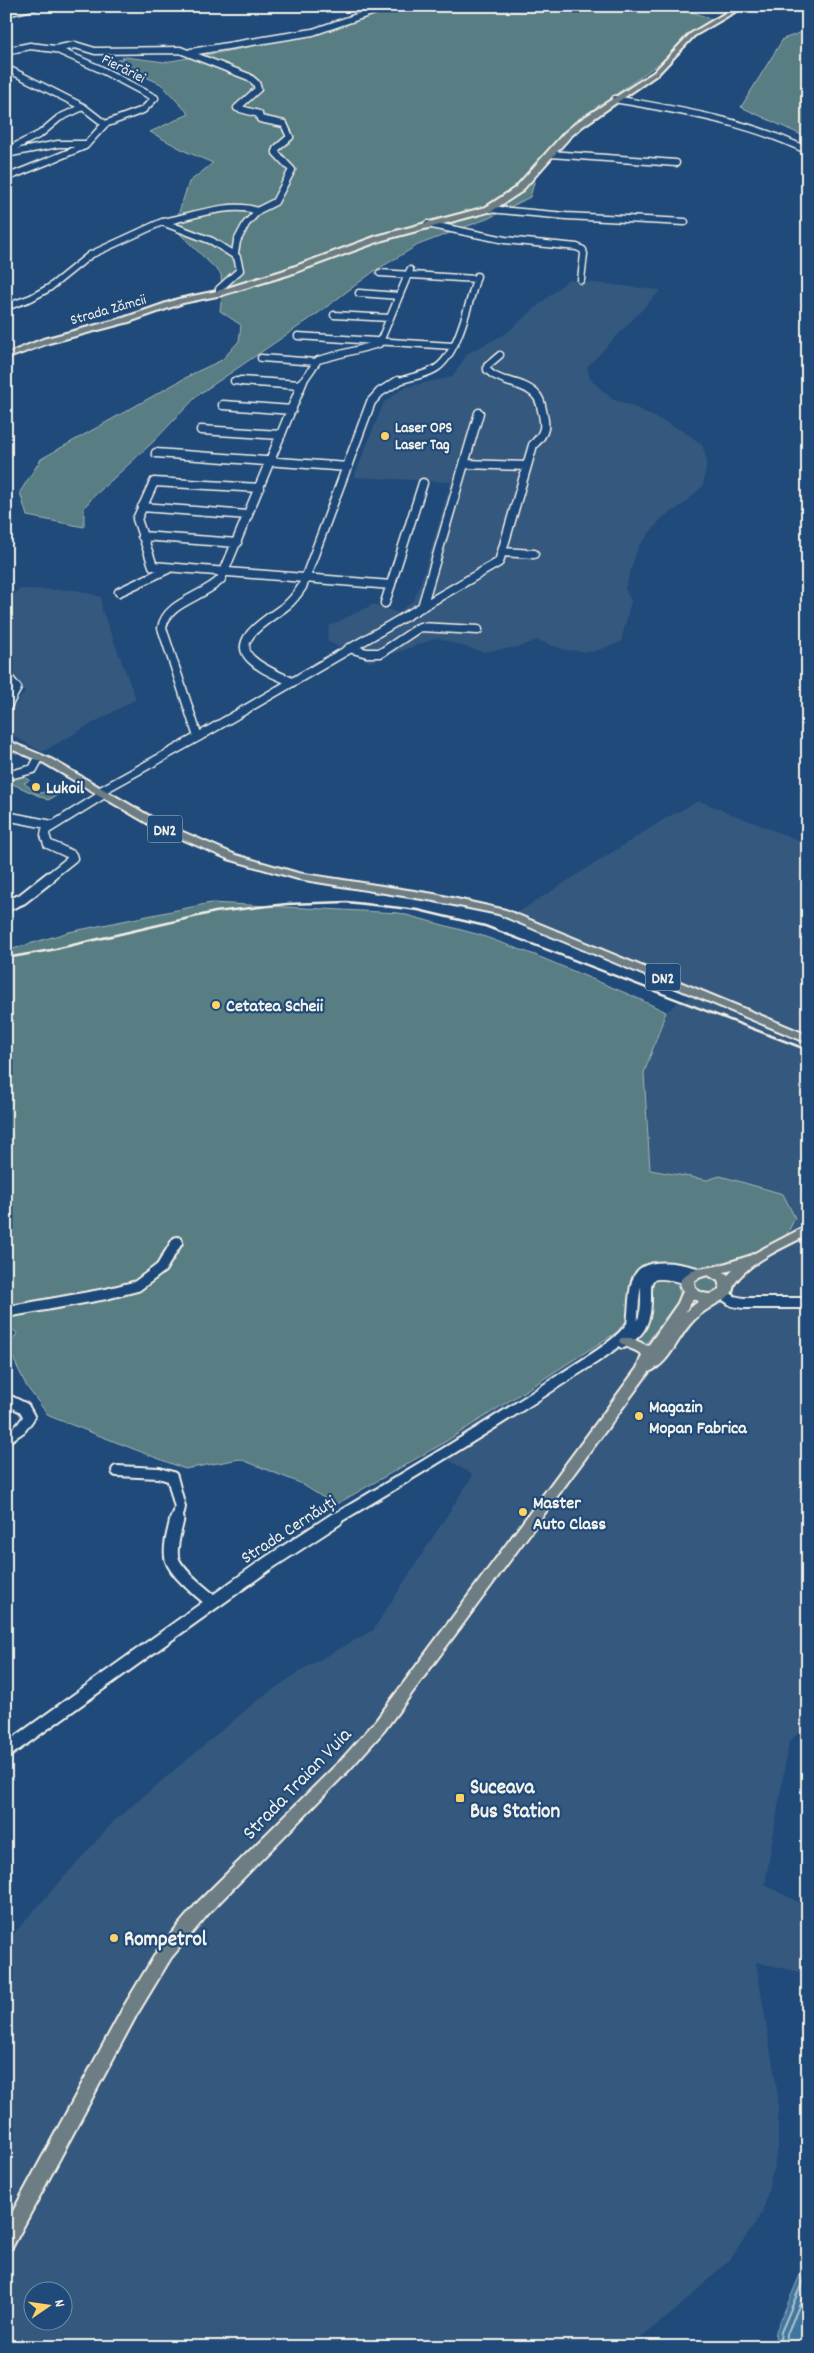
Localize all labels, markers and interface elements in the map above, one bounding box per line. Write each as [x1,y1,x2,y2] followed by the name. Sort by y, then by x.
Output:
[97,49,149,90] street label: Fierăriei
[68,290,149,332] street label: Strada Zămcii
[395,418,453,457] place label: Laser OPS Laser Tag
[379,430,391,442] marker: Laser OPS Laser Tag
[46,777,85,802] place label: Lukoil
[30,781,42,793] marker: Lukoil
[148,816,182,842] road number: DN2
[646,964,680,990] road number: DN2
[226,995,324,1020] place label: Cetatea Scheii
[210,999,222,1011] marker: Cetatea Scheii
[649,1396,747,1442] place label: Magazin Mopan Fabrica
[633,1410,645,1422] marker: Magazin Mopan Fabrica
[237,1491,342,1571] street label: Strada Cernăuți
[533,1492,607,1538] place label: Master Auto Class
[517,1506,529,1518] marker: Master Auto Class
[237,1721,361,1848] street label: Strada Traian Vuia
[470,1774,560,1828] place label: Suceava Bus Station
[454,1792,466,1804] marker: Suceava Bus Station
[124,1926,208,1956] place label: Rompetrol
[108,1932,120,1944] marker: Rompetrol
[22,2280,72,2330] north arrow
[48,2298,69,2309] text: N

